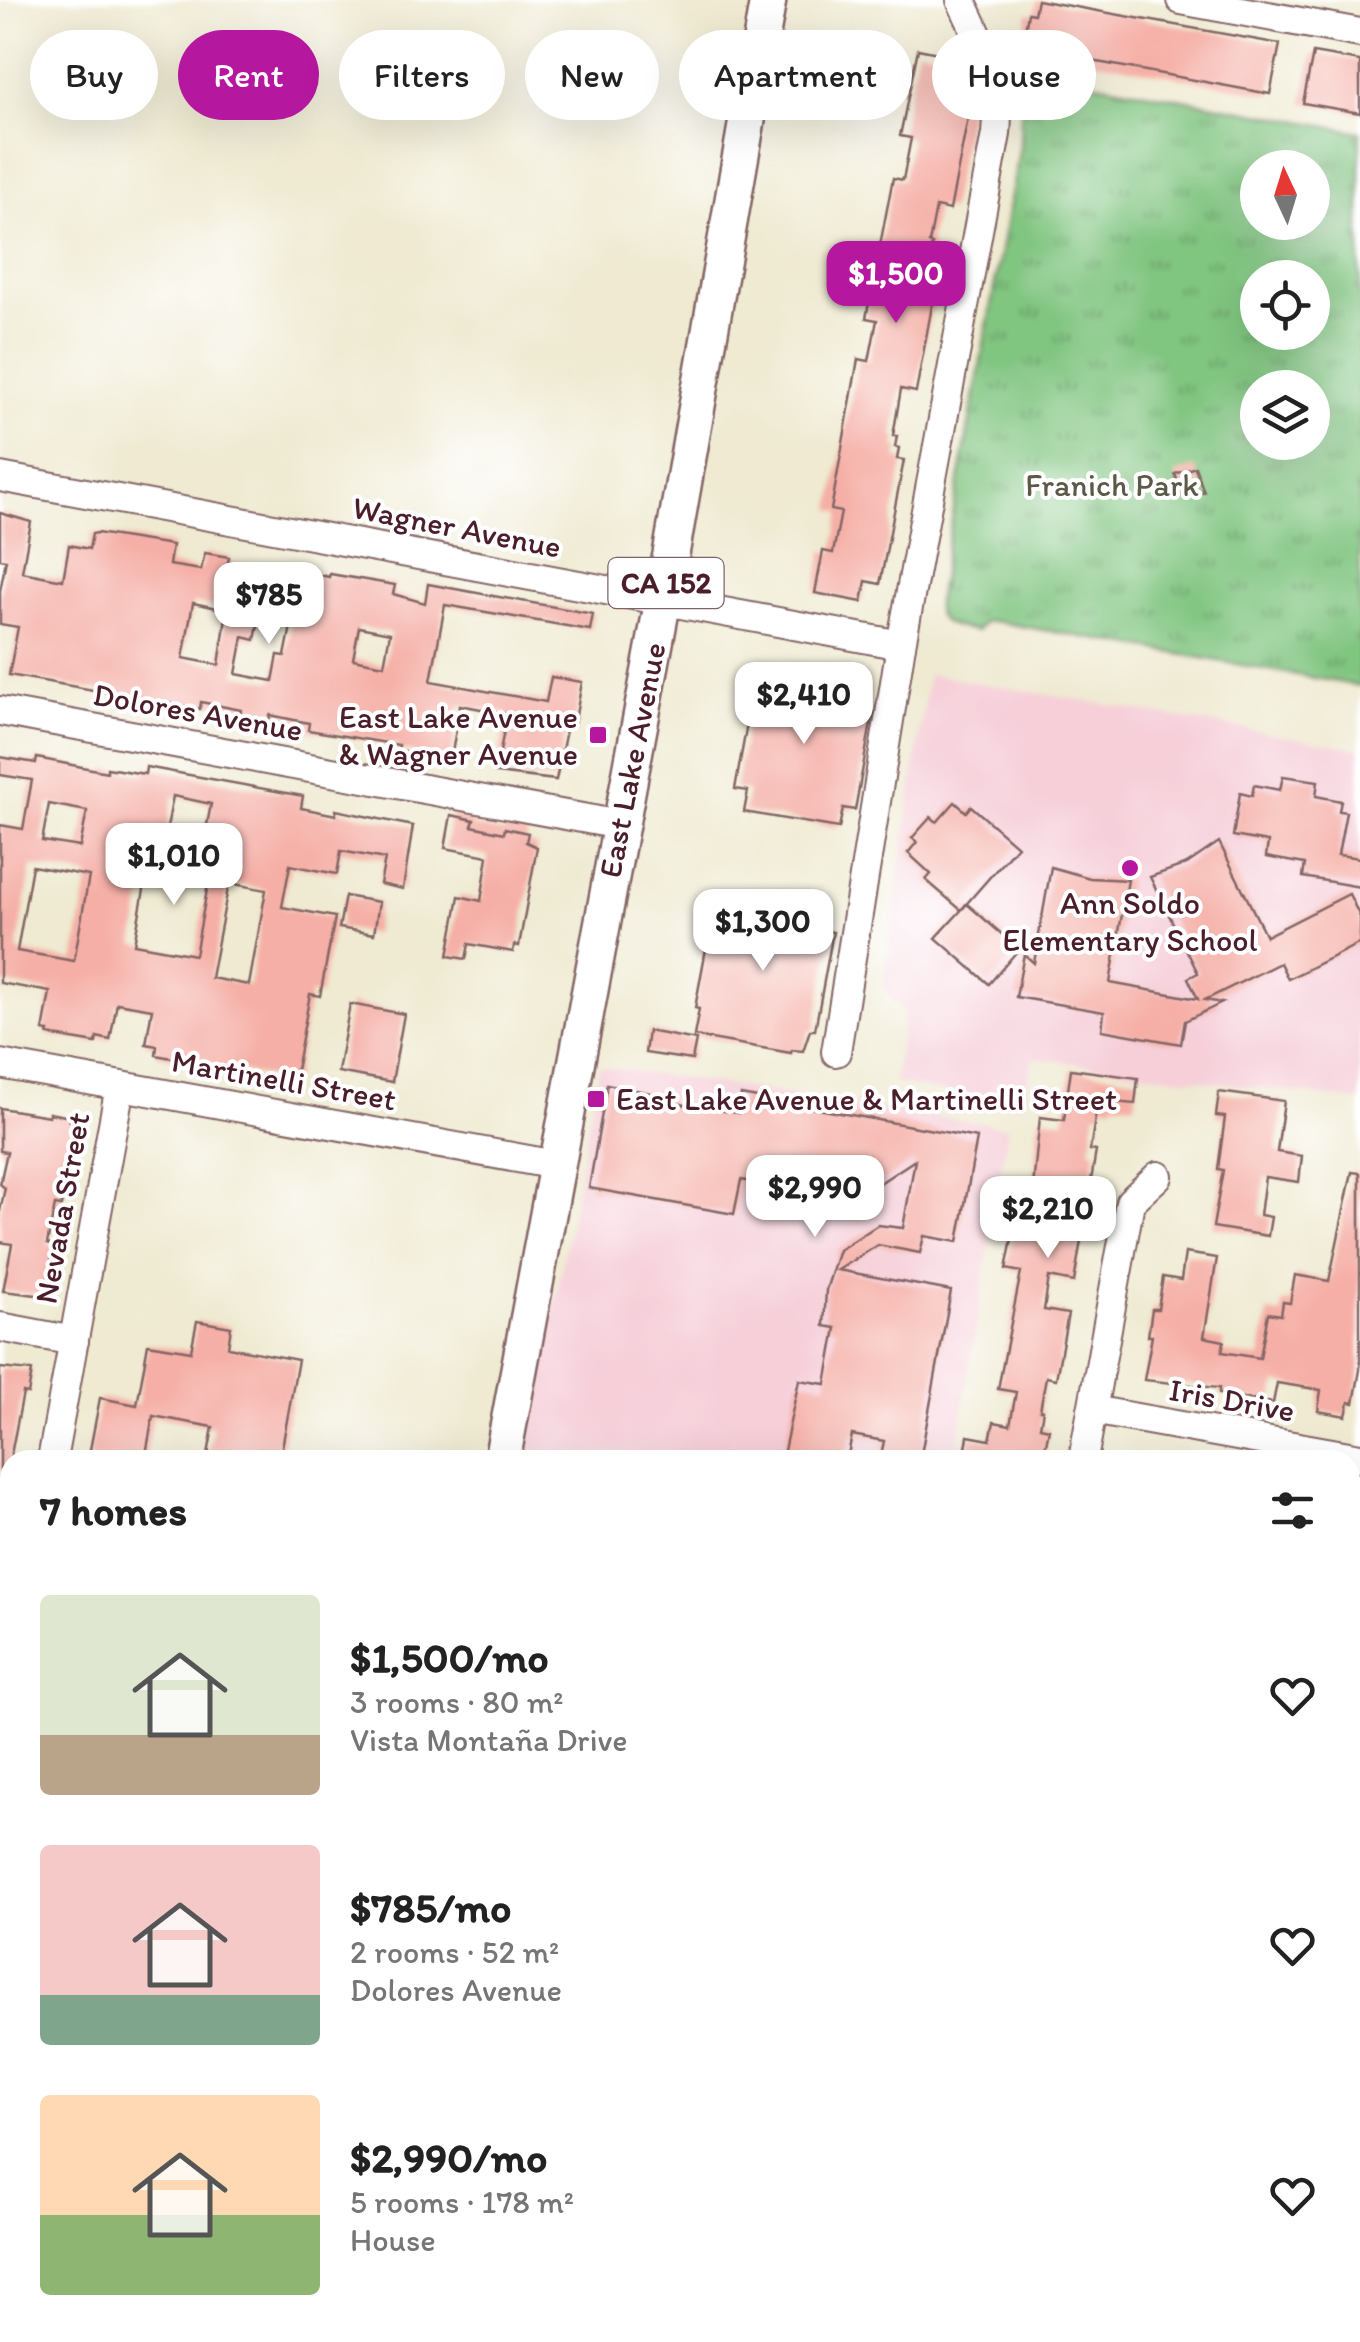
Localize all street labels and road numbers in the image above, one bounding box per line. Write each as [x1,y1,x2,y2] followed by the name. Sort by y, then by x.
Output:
[349,488,565,566] street label: Wagner Avenue
[608,558,724,608] road number: CA 152
[591,639,673,881] street label: East Lake Avenue
[90,675,306,749] street label: Dolores Avenue
[169,1042,399,1118] street label: Martinelli Street
[26,1109,98,1307] street label: Nevada Street
[1166,1370,1298,1430] street label: Iris Drive

